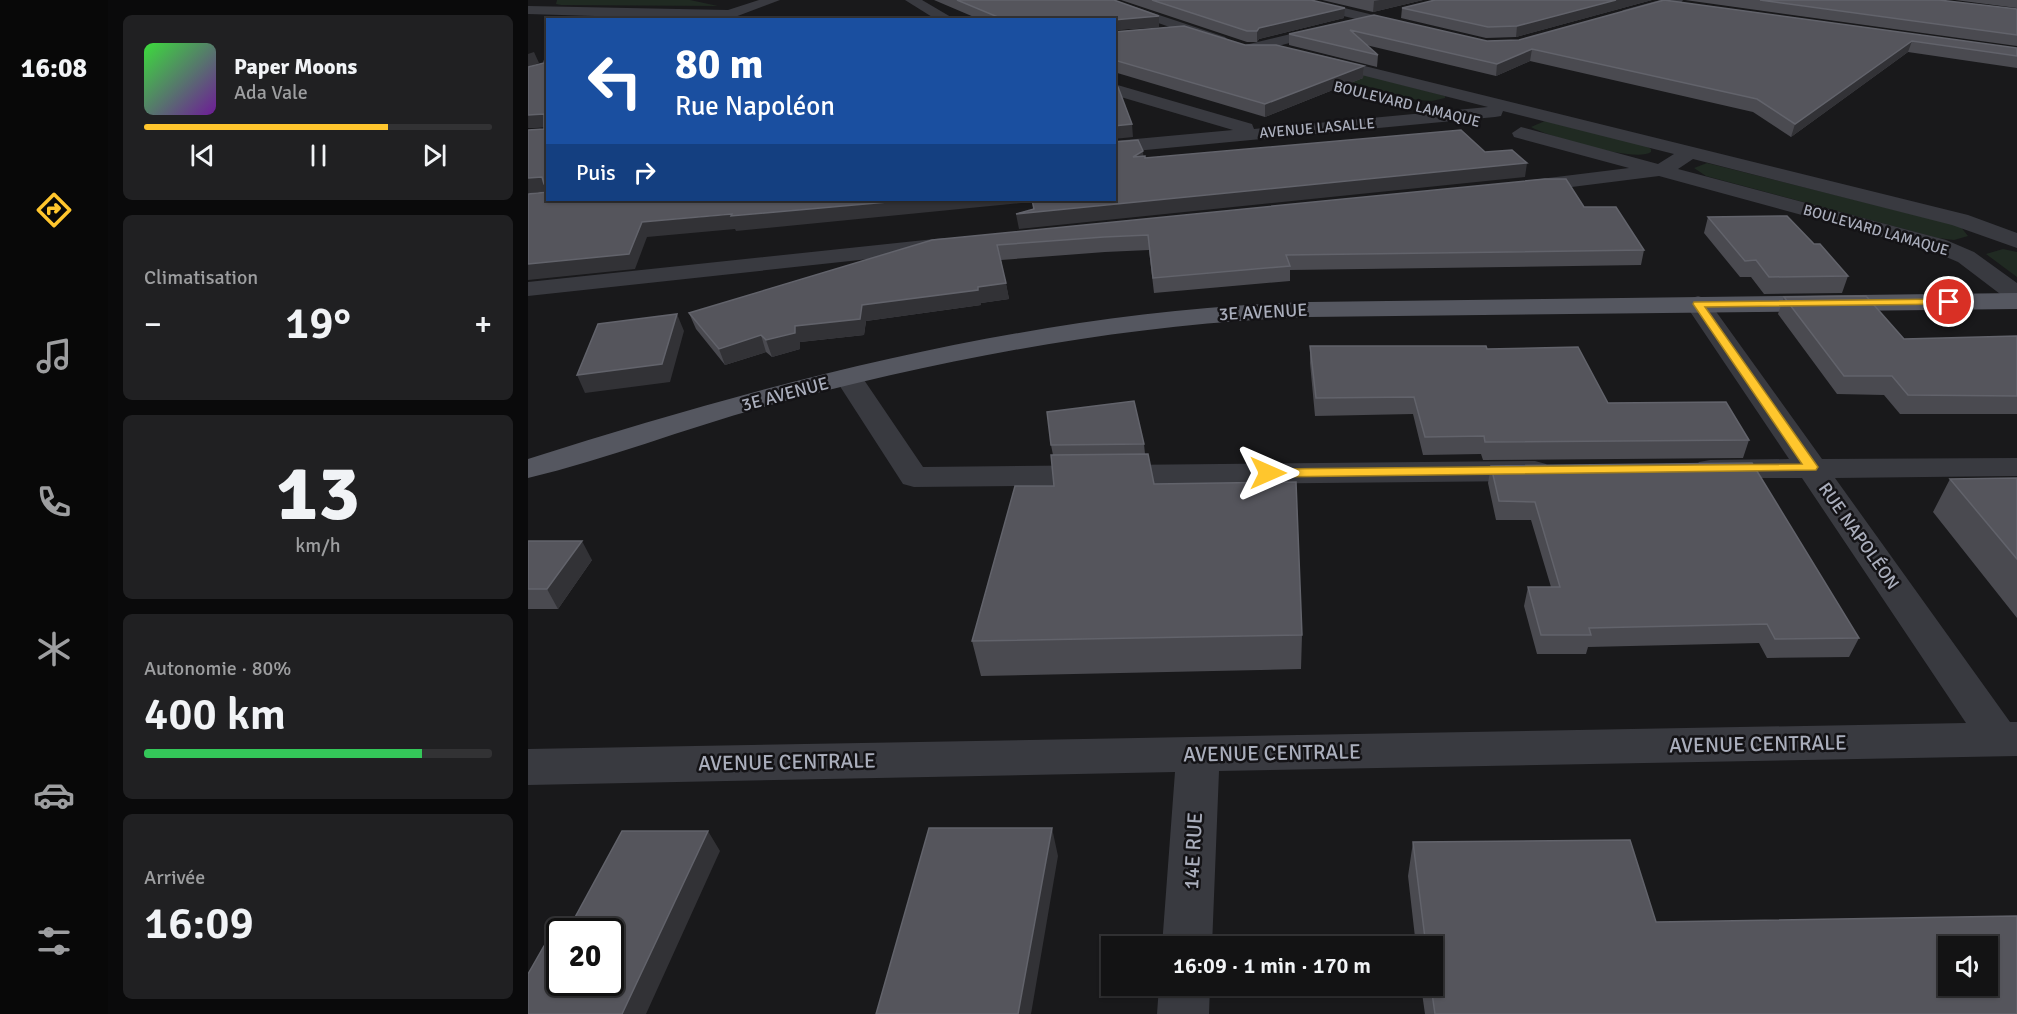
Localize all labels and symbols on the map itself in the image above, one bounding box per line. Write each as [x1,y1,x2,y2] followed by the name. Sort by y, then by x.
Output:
[1332,77,1482,131] street label: BOULEVARD LAMAQUE
[1259,114,1375,142] street label: AVENUE LASALLE
[1801,201,1951,259] street label: BOULEVARD LAMAQUE
[1923,276,1974,327] pin
[1218,299,1308,325] street label: 3E AVENUE
[739,372,831,416] street label: 3E AVENUE
[1236,441,1300,505] position arrow
[1814,478,1904,594] street label: RUE NAPOLÉON
[1669,729,1847,759] street label: AVENUE CENTRALE
[1183,738,1361,768] street label: AVENUE CENTRALE
[698,747,876,777] street label: AVENUE CENTRALE
[1178,812,1208,890] street label: 14E RUE
[546,918,624,996] speed limit sign: 20

